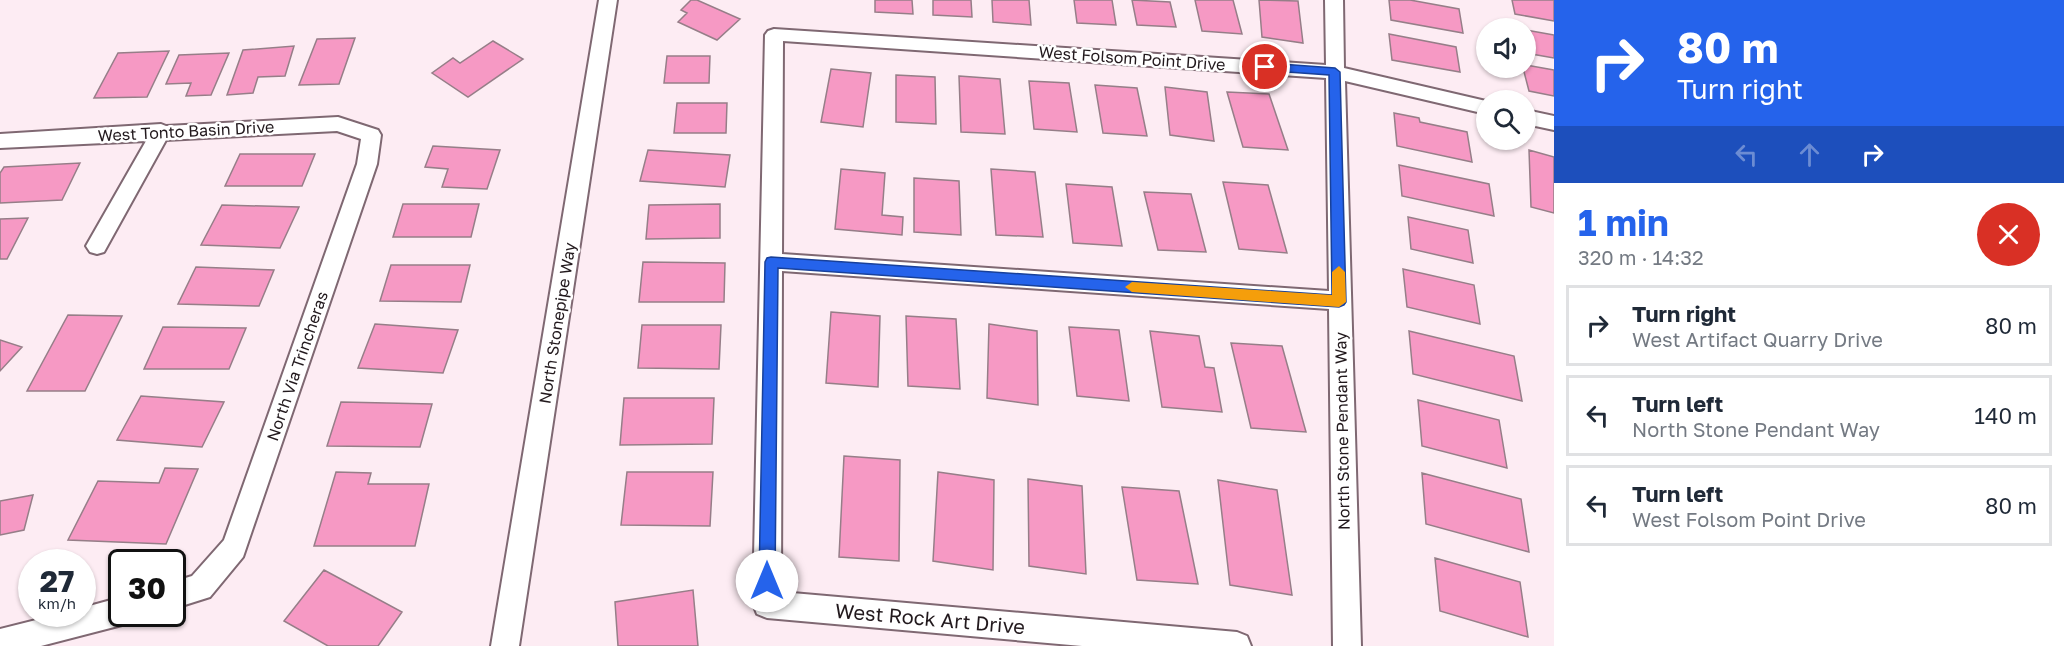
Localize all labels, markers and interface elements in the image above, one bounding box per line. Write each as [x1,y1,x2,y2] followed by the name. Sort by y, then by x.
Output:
[1476,18,1536,150] map controls
[1476,18,1536,78] button: sound
[1677,22,1778,72] text: 80 m
[1578,24,1656,102] icon: right
[1038,41,1226,75] street label: West Folsom Point Drive
[1239,41,1290,92] pin
[1248,50,1281,83] icon: arrive
[1677,73,1803,105] text: Turn right
[1476,90,1536,150] button: search
[97,116,275,146] street label: West Tonto Basin Drive
[1730,138,1763,171] icon: left
[1793,138,1826,171] icon: ahead
[1856,138,1889,171] icon: right
[1578,201,1669,244] text: 1 min
[1977,203,2040,266] button: close
[534,241,580,405] street label: North Stonepipe Way
[1578,245,1704,269] text: 320 m · 14:32
[262,289,332,443] street label: North Via Trincheras
[1632,300,1736,327] text: Turn right
[1581,309,1614,342] icon: right
[1985,312,2037,339] text: 80 m
[1632,327,1883,351] text: West Artifact Quarry Drive
[1330,332,1354,530] street label: North Stone Pendant Way
[1632,390,1723,417] text: Turn left
[1581,399,1614,432] icon: left
[1974,402,2037,429] text: 140 m
[1632,417,1880,441] text: North Stone Pendant Way
[1632,480,1723,507] text: Turn left
[1581,489,1614,522] icon: left
[1985,492,2037,519] text: 80 m
[1632,507,1866,531] text: West Folsom Point Drive
[108,549,186,627] speed limit sign: 30
[735,549,799,613] position arrow
[40,563,74,599] text: 27
[38,594,76,612] text: km/h
[834,598,1026,638] street label: West Rock Art Drive

